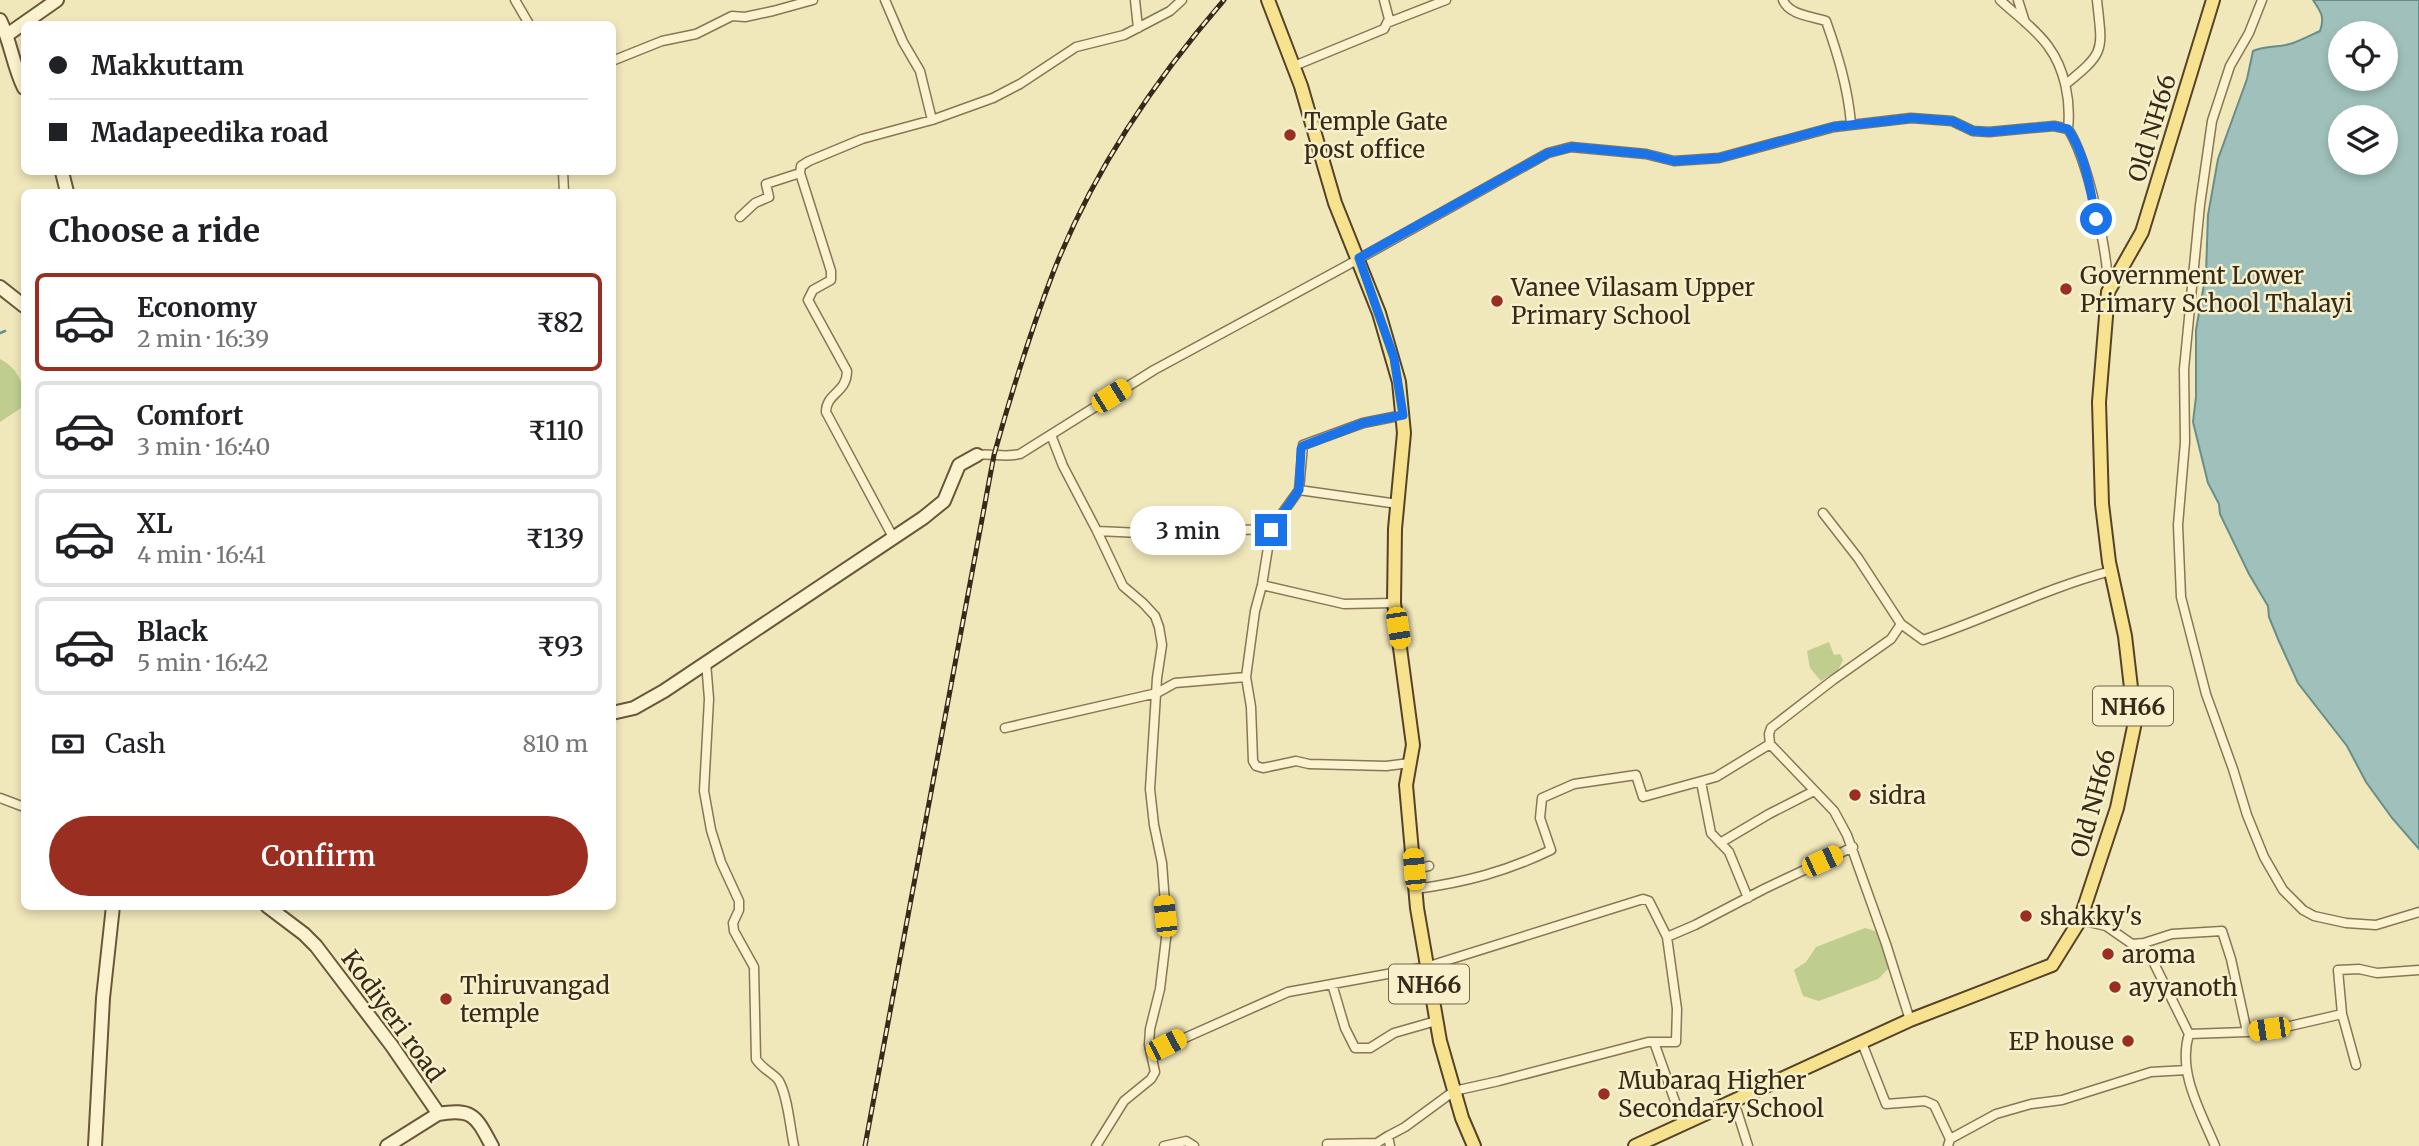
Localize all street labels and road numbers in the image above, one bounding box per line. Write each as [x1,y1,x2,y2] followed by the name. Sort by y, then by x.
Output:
[2121,70,2183,186] street label: Old NH66
[2093,686,2173,726] road number: NH66
[2064,745,2122,861] street label: Old NH66
[335,944,451,1088] street label: Kodiyeri road
[1389,965,1469,1004] road number: NH66

